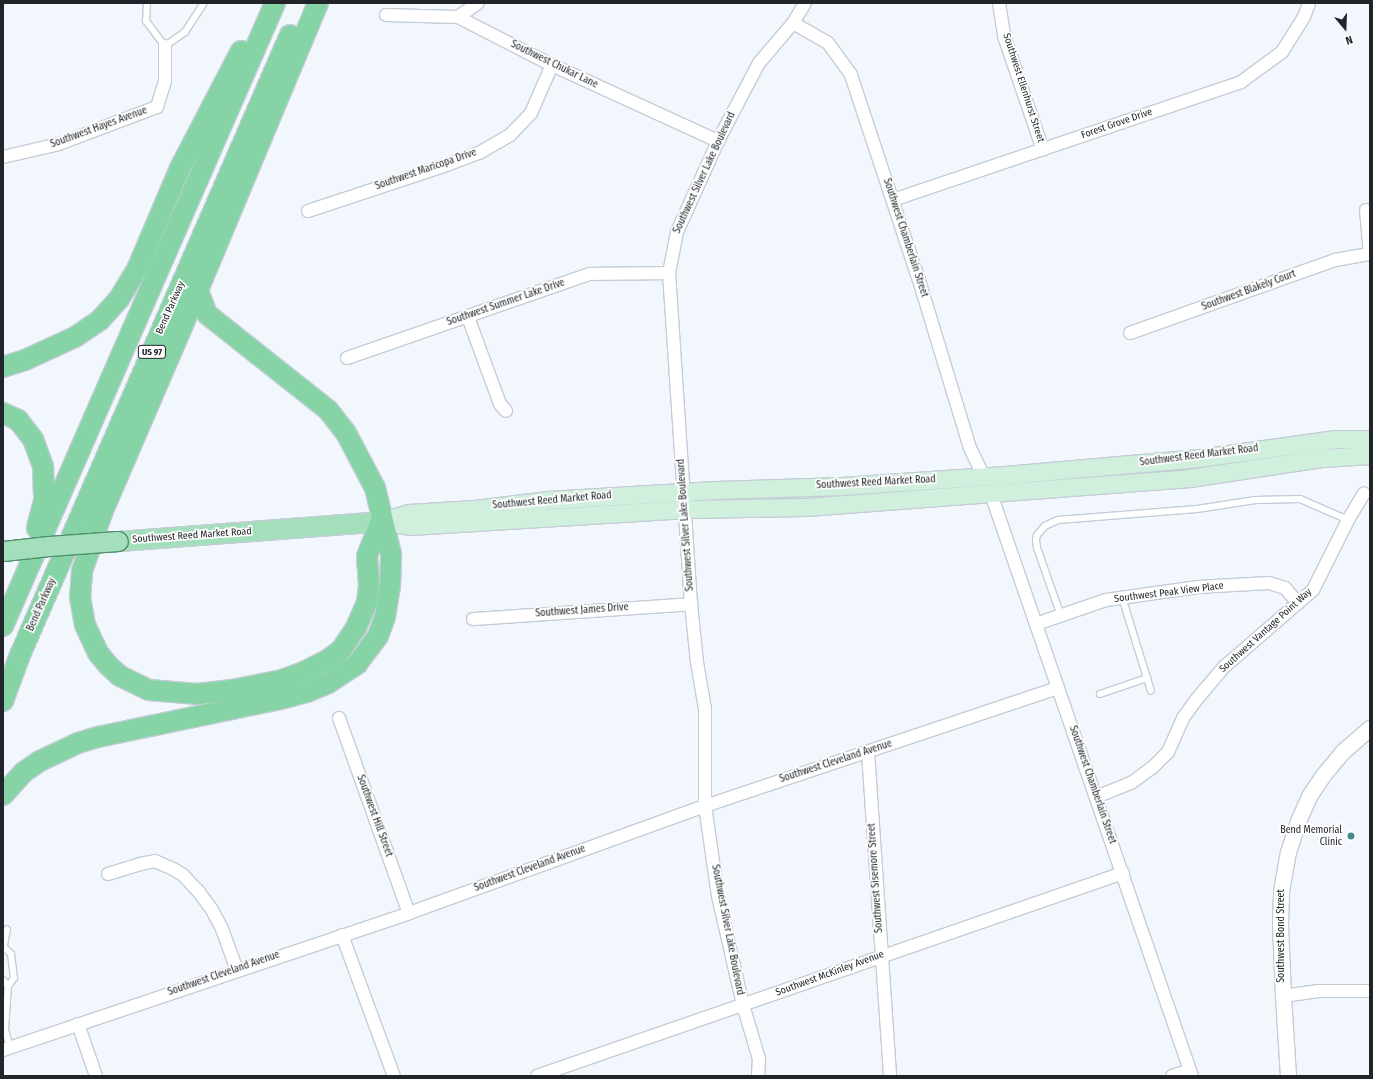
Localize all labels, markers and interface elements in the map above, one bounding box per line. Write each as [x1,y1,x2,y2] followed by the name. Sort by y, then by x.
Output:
[1325,8,1365,48] north arrow
[1000,32,1046,144] street label: Southwest Ellenhurst Street
[1344,33,1354,47] text: N
[508,39,600,91] street label: Southwest Chukar Lane
[49,105,149,151] street label: Southwest Hayes Avenue
[1080,106,1154,142] street label: Forest Grove Drive
[671,110,739,236] street label: Southwest Silver Lake Boulevard
[374,147,478,193] street label: Southwest Maricopa Drive
[880,177,930,299] street label: Southwest Chamberlain Street
[1200,268,1298,314] street label: Southwest Blakely Court
[445,277,567,329] street label: Southwest Summer Lake Drive
[154,280,188,336] street label: Bend Parkway
[137,345,167,359] road number: US 97
[1139,443,1259,469] street label: Southwest Reed Market Road
[675,458,697,592] street label: Southwest Silver Lake Boulevard
[816,474,936,492] street label: Southwest Reed Market Road
[492,490,612,512] street label: Southwest Reed Market Road
[132,526,252,546] street label: Southwest Reed Market Road
[25,577,59,633] street label: Bend Parkway
[1114,580,1224,606] street label: Southwest Peak View Place
[1217,586,1315,676] street label: Southwest Vantage Point Way
[535,602,629,620] street label: Southwest James Drive
[1066,724,1118,846] street label: Southwest Chamberlain Street
[778,738,894,786] street label: Southwest Cleveland Avenue
[354,773,394,859] street label: Southwest Hill Street
[866,823,886,933] street label: Southwest Sisemore Street
[1280,824,1342,848] place label: Bend Memorial Clinic
[1345,830,1357,842] marker: Bend Memorial Clinic
[473,843,587,895] street label: Southwest Cleveland Avenue
[708,864,746,996] street label: Southwest Silver Lake Boulevard
[1276,889,1288,983] street label: Southwest Bond Street
[166,949,282,999] street label: Southwest Cleveland Avenue
[774,949,886,999] street label: Southwest McKinley Avenue

